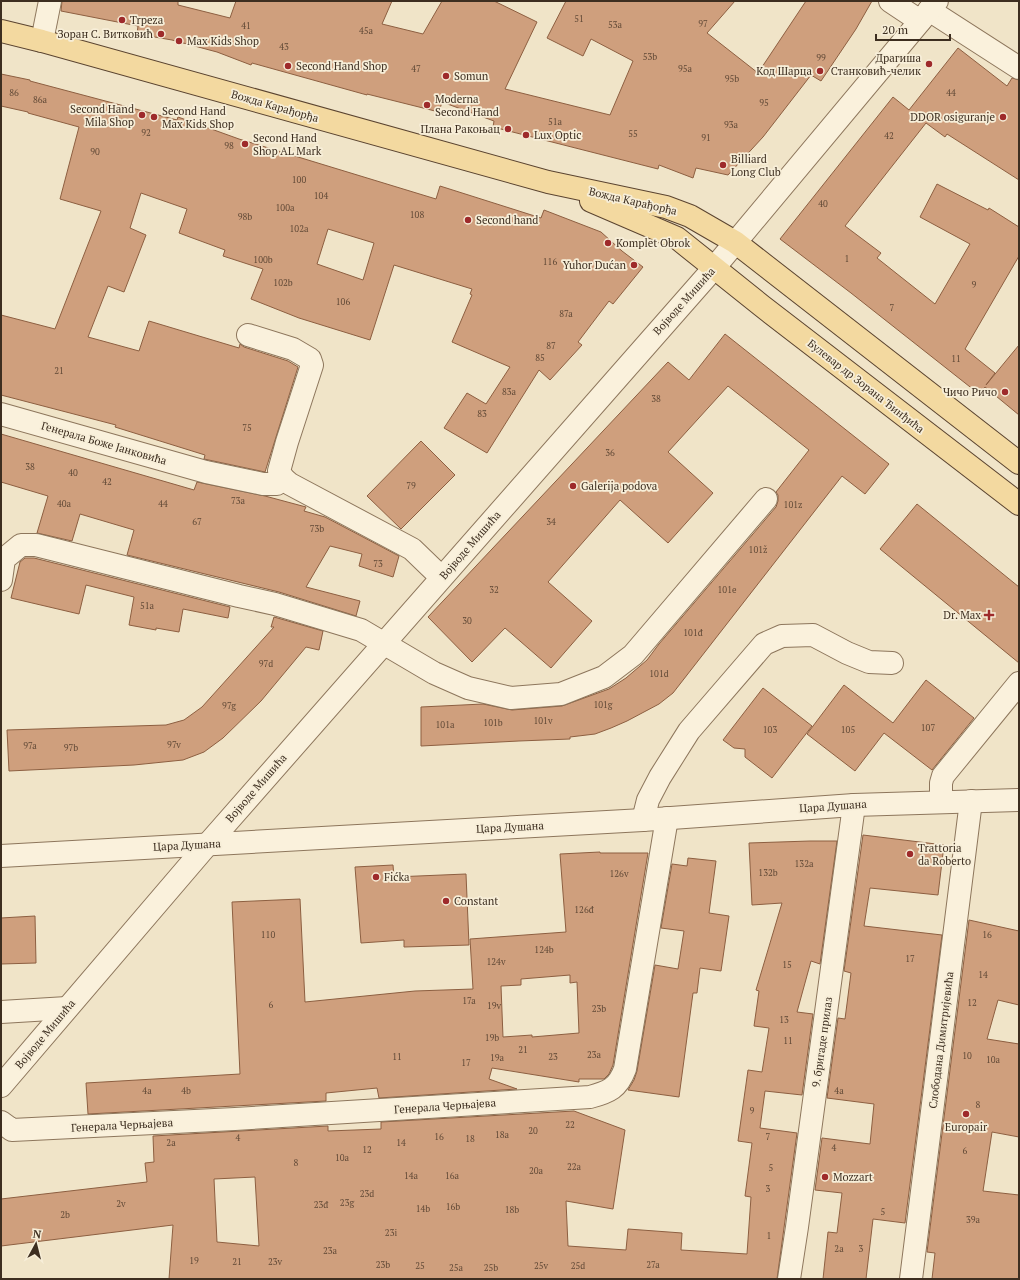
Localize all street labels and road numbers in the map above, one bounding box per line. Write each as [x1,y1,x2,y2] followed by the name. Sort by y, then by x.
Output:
[230,87,321,125] street label: Вожда Карађорђа
[588,184,679,218] street label: Вожда Карађорђа
[650,264,718,338] street label: Војводе Мишића
[805,336,928,436] street label: Булевар др Зорана Ђинђића
[40,418,169,468] street label: Генерала Боже Јанковића
[436,508,504,582] street label: Војводе Мишића
[222,751,290,825] street label: Војводе Мишића
[799,797,868,815] street label: Цара Душана
[476,818,545,836] street label: Цара Душана
[153,836,222,854] street label: Цара Душана
[926,970,956,1109] street label: Слободана Димитријевића
[12,996,78,1072] street label: Војводе Мишића
[809,996,835,1088] street label: 9. бригаде прилаз
[394,1095,497,1117] street label: Генерала Черњајева
[71,1115,174,1135] street label: Генерала Черњајева

